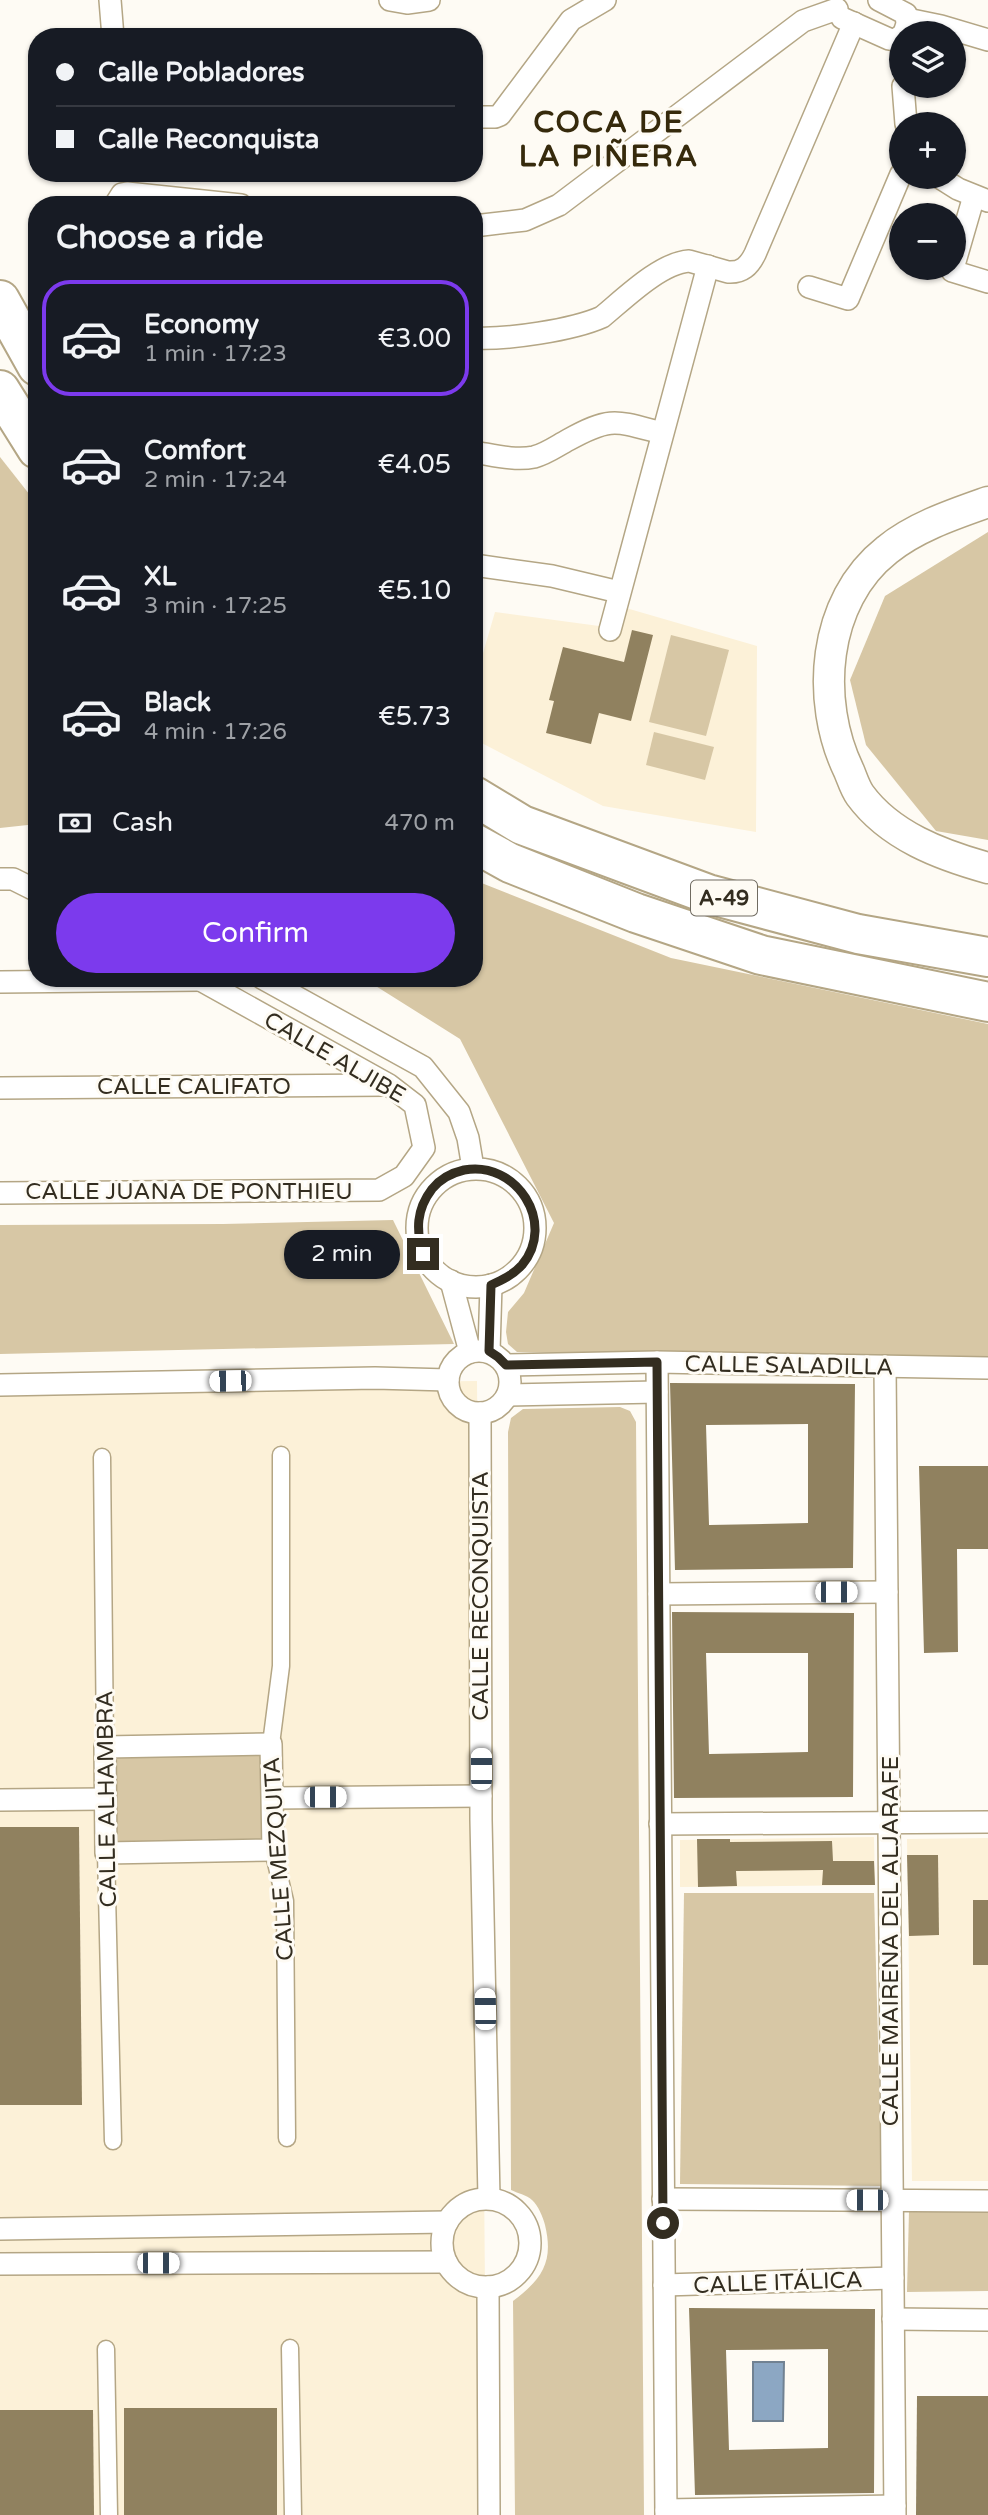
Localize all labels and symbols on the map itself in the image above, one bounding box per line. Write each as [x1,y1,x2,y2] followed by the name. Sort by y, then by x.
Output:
[519,104,699,175] district label: COCA DE LA PIÑERA
[691,880,757,916] road number: A-49
[259,1006,410,1110] street label: CALLE ALJIBE
[97,1073,291,1101] street label: CALLE CALIFATO
[25,1178,353,1206] street label: CALLE JUANA DE PONTHIEU
[283,1230,398,1278] callout: 2 min
[407,1238,439,1270] route end
[684,1350,894,1382] street label: CALLE SALADILLA
[209,1370,252,1392] car
[467,1471,495,1721] street label: CALLE RECONQUISTA
[816,1582,858,1603] car
[91,1690,123,1908] street label: CALLE ALHAMBRA
[471,1748,492,1790] car
[258,1756,300,1962] street label: CALLE MEZQUITA
[877,1756,905,2126] street label: CALLE MAIRENA DEL ALJARAFE
[305,1787,347,1808] car
[475,1988,496,2030] car
[847,2190,889,2211] car
[647,2207,679,2239] route start
[138,2253,180,2274] car
[693,2266,863,2300] street label: CALLE ITÁLICA

